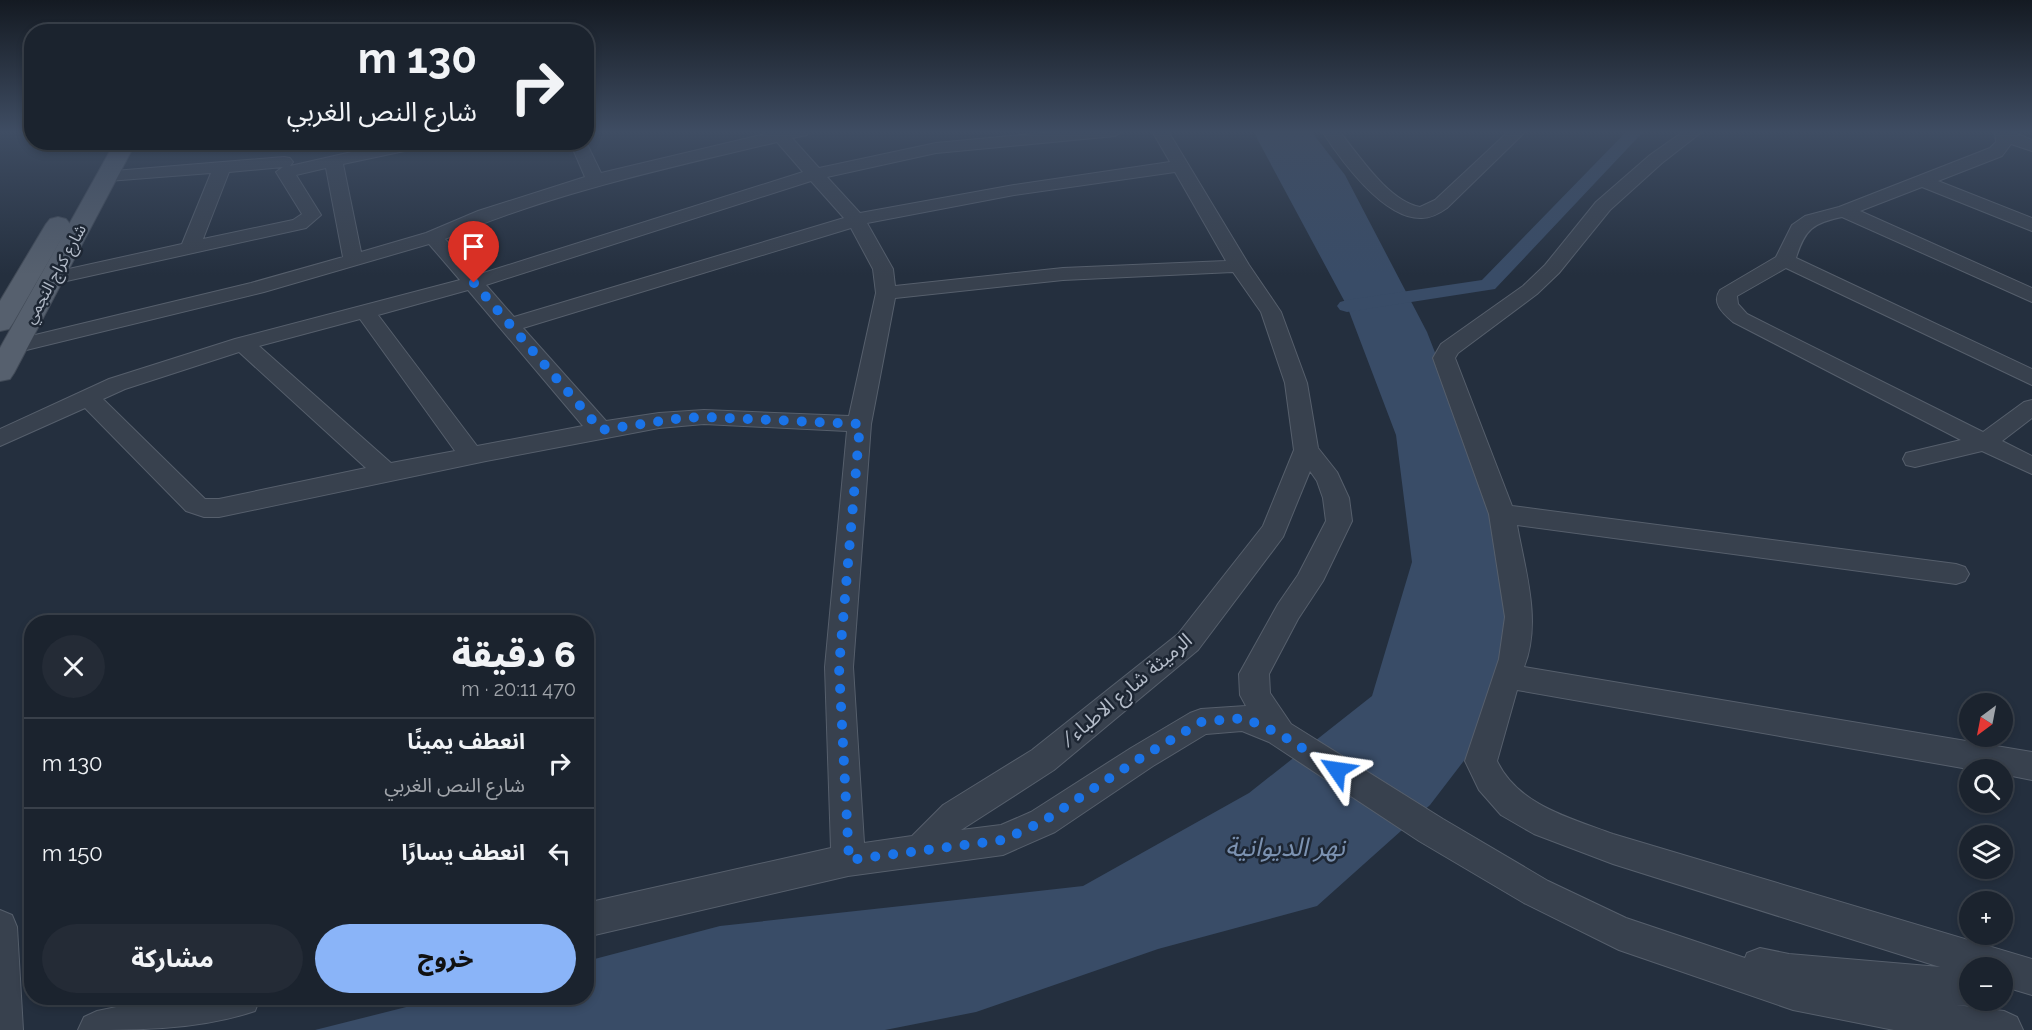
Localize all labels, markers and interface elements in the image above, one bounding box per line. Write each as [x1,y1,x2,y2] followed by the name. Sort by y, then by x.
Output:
[358,34,477,83] text: 130 m
[498,48,576,126] icon: right
[287,96,477,127] text: شارع النص الغربي
[20,221,93,328] street label: شارع كراج النجمي
[448,221,499,283] pin
[457,230,490,263] icon: arrive
[1055,628,1199,754] street label: /الرميثة شارع الاطباء
[452,633,576,675] text: 6 دقيقة
[42,635,105,698] button: close
[461,677,576,701] text: 470 m · 20:11
[1959,693,2013,747] north arrow
[1959,693,2013,1011] map controls
[407,728,525,754] text: انعطف يمينًا
[1305,738,1369,802] position arrow
[543,747,576,780] icon: right
[42,750,102,776] text: 130 m
[1959,759,2013,813] button: search
[384,773,525,797] text: شارع النص الغربي
[1959,825,2013,879] button: layers
[1225,832,1347,863] water label: نهر الديوانية
[543,837,576,870] icon: left
[402,839,525,865] text: انعطف يسارًا
[42,840,103,866] text: 150 m
[1959,891,2013,945] button: +
[42,924,303,993] button: مشاركة
[315,924,576,993] button: خروج
[1959,957,2013,1011] button: −

